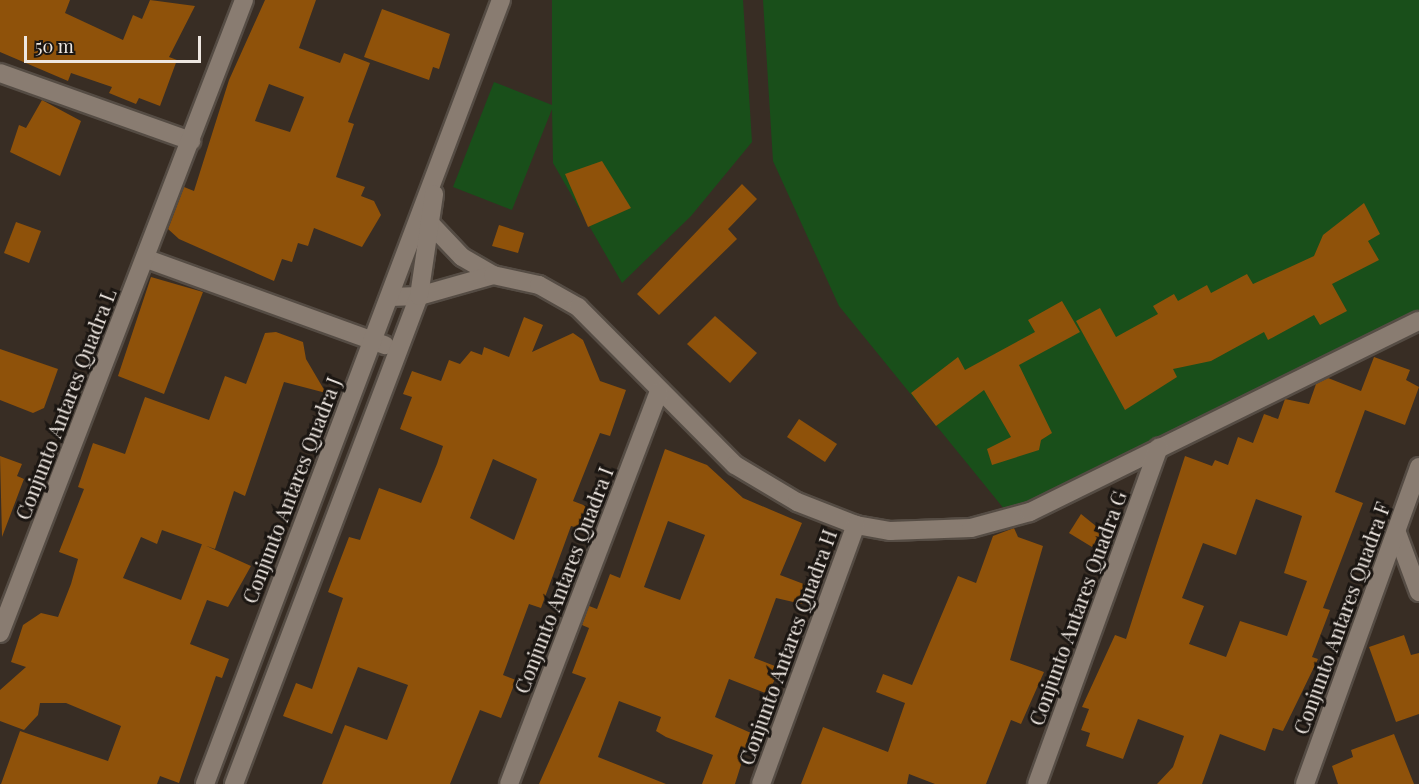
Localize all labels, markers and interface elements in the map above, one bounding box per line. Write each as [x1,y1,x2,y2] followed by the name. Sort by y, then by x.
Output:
[27,24,204,62] scale bar
[35,34,74,58] text: 50 m
[10,285,120,523] street label: Conjunto Antares Quadra L
[237,373,345,607] street label: Conjunto Antares Quadra J
[509,463,617,697] street label: Conjunto Antares Quadra I
[1023,487,1131,729] street label: Conjunto Antares Quadra G
[1288,498,1394,738] street label: Conjunto Antares Quadra F
[733,526,841,768] street label: Conjunto Antares Quadra H

